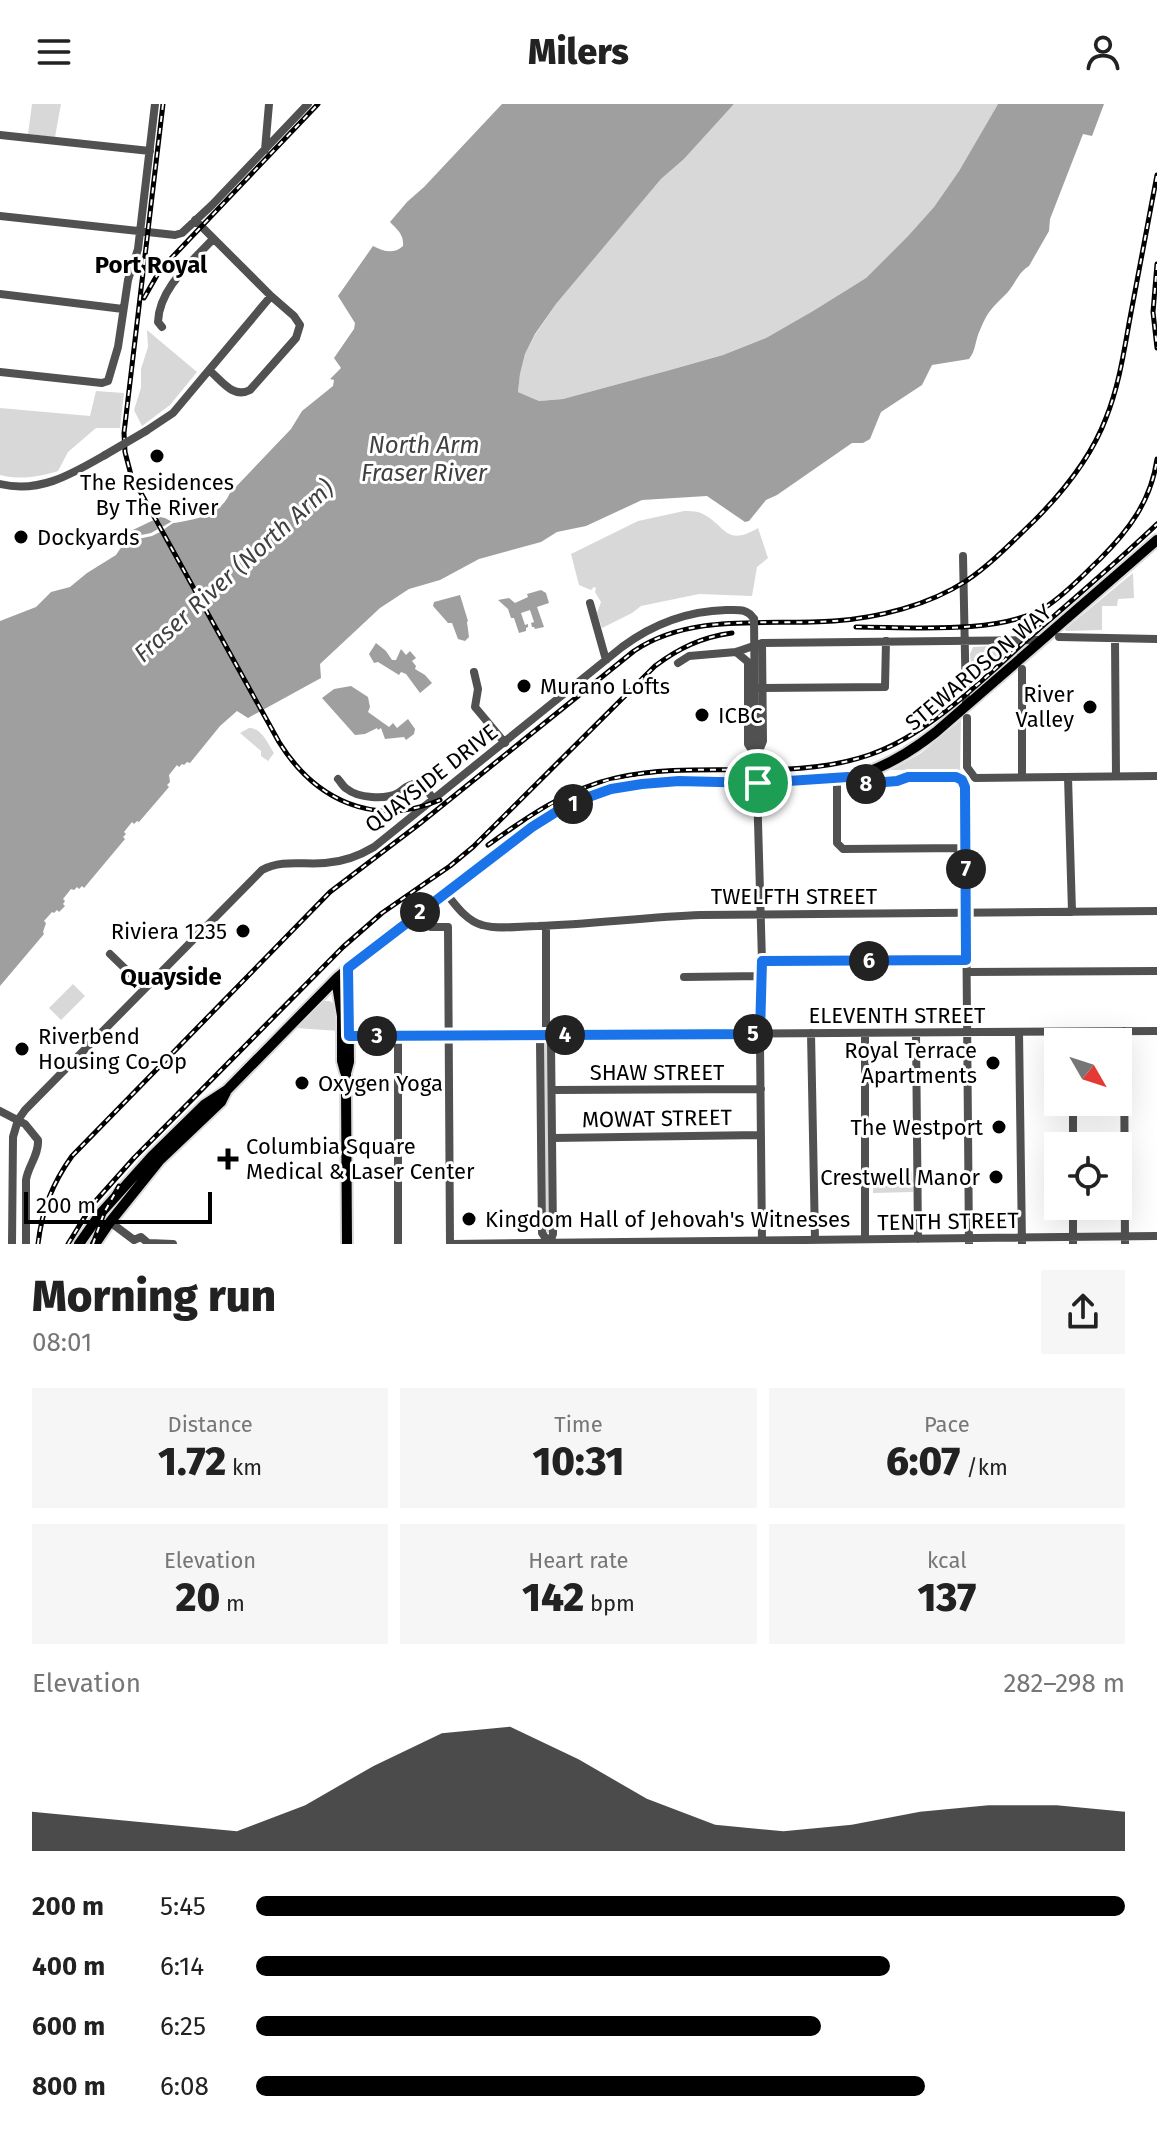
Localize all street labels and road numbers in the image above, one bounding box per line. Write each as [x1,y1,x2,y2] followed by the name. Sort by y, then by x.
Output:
[900,598,1057,736] street label: STEWARDSON WAY
[360,718,503,839] street label: QUAYSIDE DRIVE
[711,883,878,910] street label: TWELFTH STREET
[809,1002,986,1029] street label: ELEVENTH STREET
[590,1059,725,1086] street label: SHAW STREET
[582,1104,733,1133] street label: MOWAT STREET
[877,1207,1020,1236] street label: TENTH STREET

